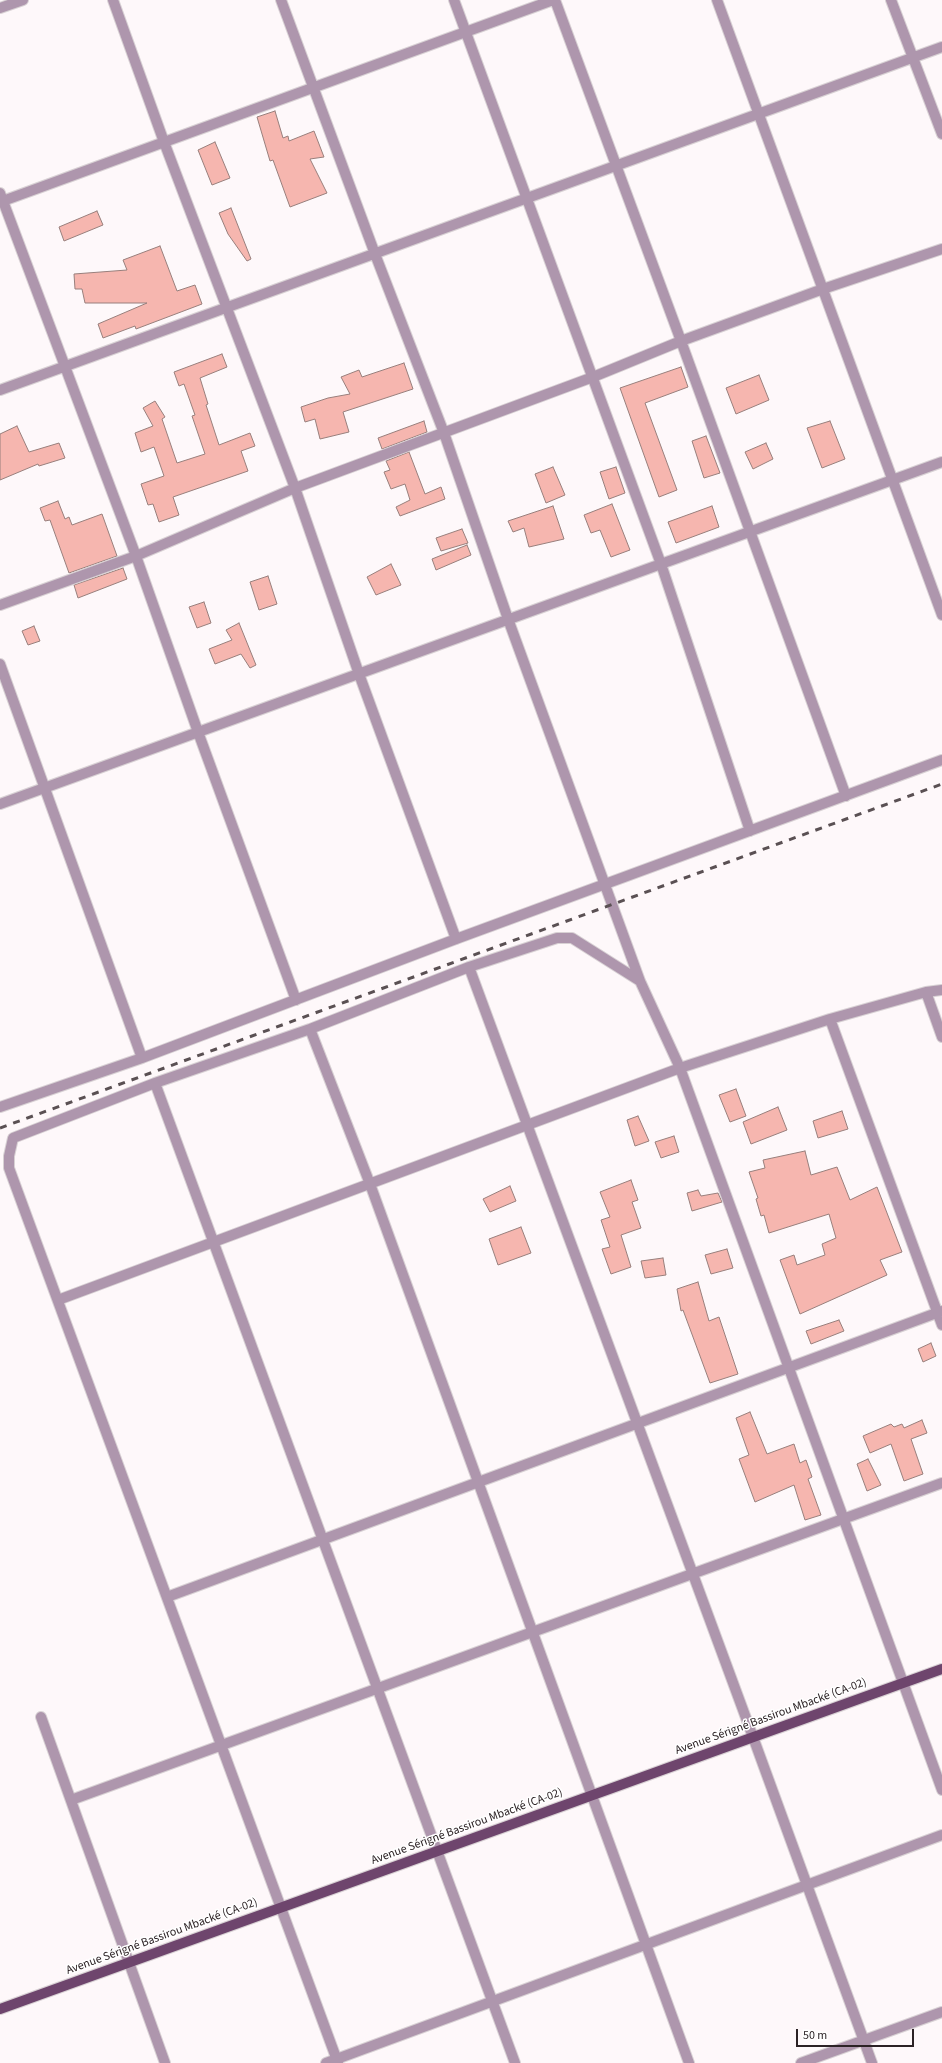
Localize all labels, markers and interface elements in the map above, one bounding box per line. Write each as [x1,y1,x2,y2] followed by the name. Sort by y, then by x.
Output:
[673,1676,869,1758] street label: Avenue Sérigné Bassirou Mbacké (CA-02)
[369,1786,565,1868] street label: Avenue Sérigné Bassirou Mbacké (CA-02)
[64,1896,260,1978] street label: Avenue Sérigné Bassirou Mbacké (CA-02)
[798,2021,916,2047] scale bar
[803,2027,827,2044] text: 50 m

